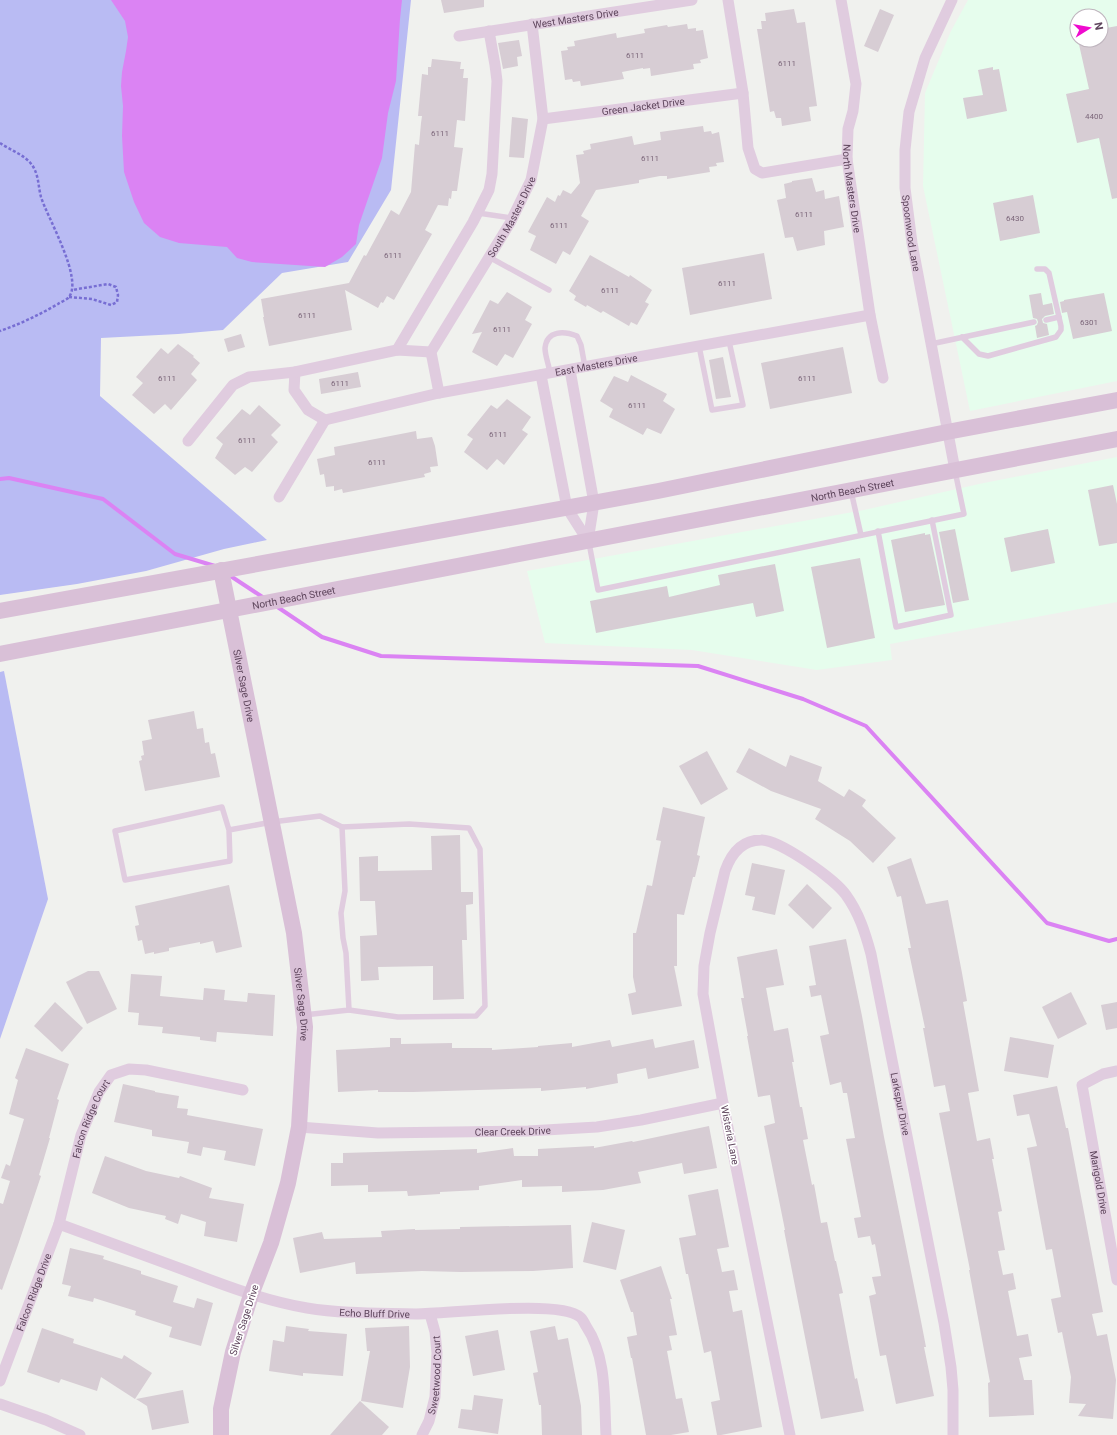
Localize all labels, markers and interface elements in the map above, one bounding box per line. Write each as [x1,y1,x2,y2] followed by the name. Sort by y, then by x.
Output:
[532,6,619,30] street label: West Masters Drive
[1069,8,1109,48] north arrow
[1091,21,1105,31] text: N
[626,51,644,60] house number: 6111
[778,59,796,68] house number: 6111
[601,95,685,117] street label: Green Jacket Drive
[1085,112,1103,121] house number: 4400
[431,129,449,138] house number: 6111
[841,144,863,233] street label: North Masters Drive
[641,154,659,163] house number: 6111
[485,176,537,259] street label: South Masters Drive
[900,194,923,272] street label: Spoonwood Lane
[795,210,813,219] house number: 6111
[1006,214,1024,223] house number: 6430
[550,221,568,230] house number: 6111
[384,251,402,260] house number: 6111
[718,279,736,288] house number: 6111
[601,286,619,295] house number: 6111
[298,311,316,320] house number: 6111
[1080,318,1098,327] house number: 6301
[493,325,511,334] house number: 6111
[554,352,638,377] street label: East Masters Drive
[158,374,176,383] house number: 6111
[798,374,816,383] house number: 6111
[331,379,349,388] house number: 6111
[628,401,646,410] house number: 6111
[489,430,507,439] house number: 6111
[238,436,256,445] house number: 6111
[368,458,386,467] house number: 6111
[810,477,895,503] street label: North Beach Street
[251,584,336,611] street label: North Beach Street
[232,648,257,723] street label: Silver Sage Drive
[293,967,311,1041] street label: Silver Sage Drive
[889,1071,912,1136] street label: Larkspur Drive
[70,1077,112,1159] street label: Falcon Ridge Court
[719,1104,741,1166] street label: Wisteria Lane
[475,1124,551,1137] street label: Clear Creek Drive
[1088,1150,1111,1215] street label: Marigold Drive
[14,1252,53,1333] street label: Falcon Ridge Drive
[227,1283,261,1357] street label: Silver Sage Drive
[339,1306,410,1319] street label: Echo Bluff Drive
[425,1335,443,1416] street label: Sweetwood Court

